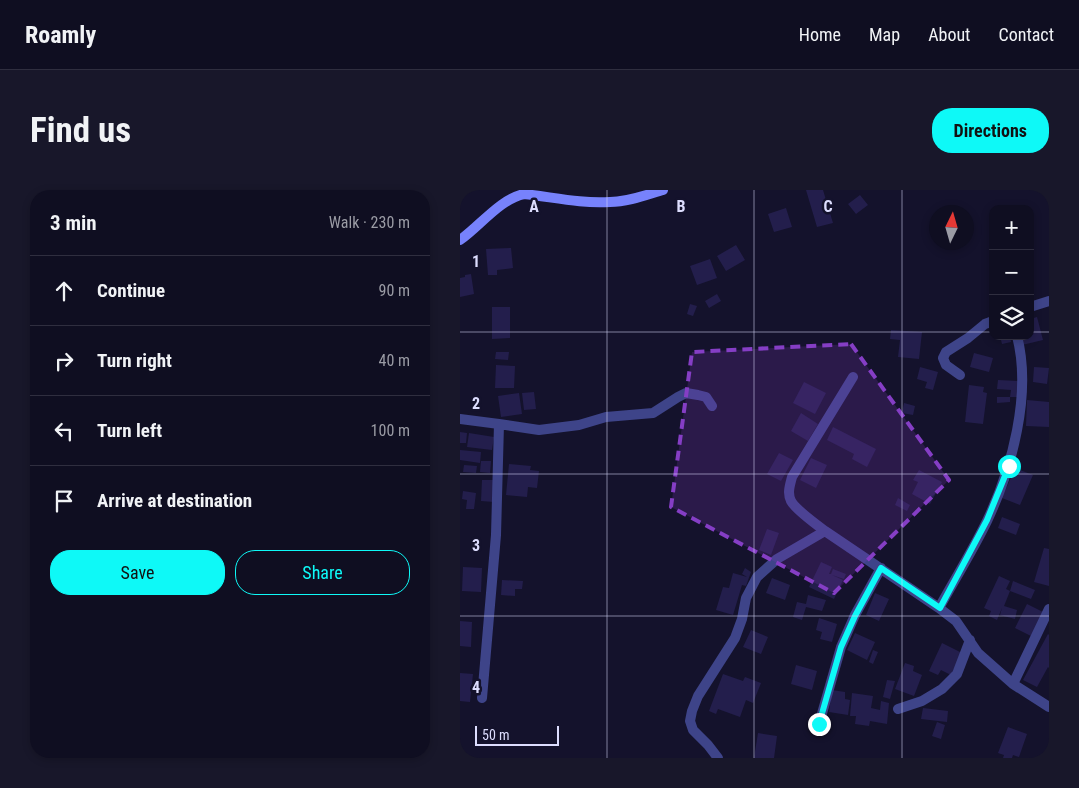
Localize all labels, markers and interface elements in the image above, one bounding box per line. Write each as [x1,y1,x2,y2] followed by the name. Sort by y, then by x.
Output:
[25,21,96,49] text: Roamly
[799,24,841,45] text: Home
[869,24,900,45] text: Map
[928,24,970,45] text: About
[998,24,1054,45] text: Contact
[932,108,1049,153] button: Directions
[30,110,131,151] text: Find us
[529,197,539,216] text: A
[677,197,686,216] text: B
[823,197,833,216] text: C
[929,205,974,250] north arrow
[989,205,1034,340] map controls
[989,205,1034,250] button: +
[50,211,97,235] text: 3 min
[329,213,410,232] text: Walk · 230 m
[989,250,1034,295] button: −
[472,252,480,271] text: 1
[50,277,78,305] icon: ahead
[97,279,165,302] text: Continue
[378,281,410,300] text: 90 m
[989,295,1034,340] button: layers
[50,347,78,375] icon: right
[97,349,172,372] text: Turn right
[378,351,410,370] text: 40 m
[472,394,480,413] text: 2
[50,417,78,445] icon: left
[97,419,162,442] text: Turn left
[371,421,410,440] text: 100 m
[998,455,1021,478] route start
[50,487,78,515] icon: arrive
[97,489,252,512] text: Arrive at destination
[472,536,480,555] text: 3
[50,550,225,595] button: Save
[235,550,410,595] button: Share
[472,678,480,697] text: 4
[808,713,831,736] route end
[475,723,559,746] scale bar
[482,727,510,743] text: 50 m

